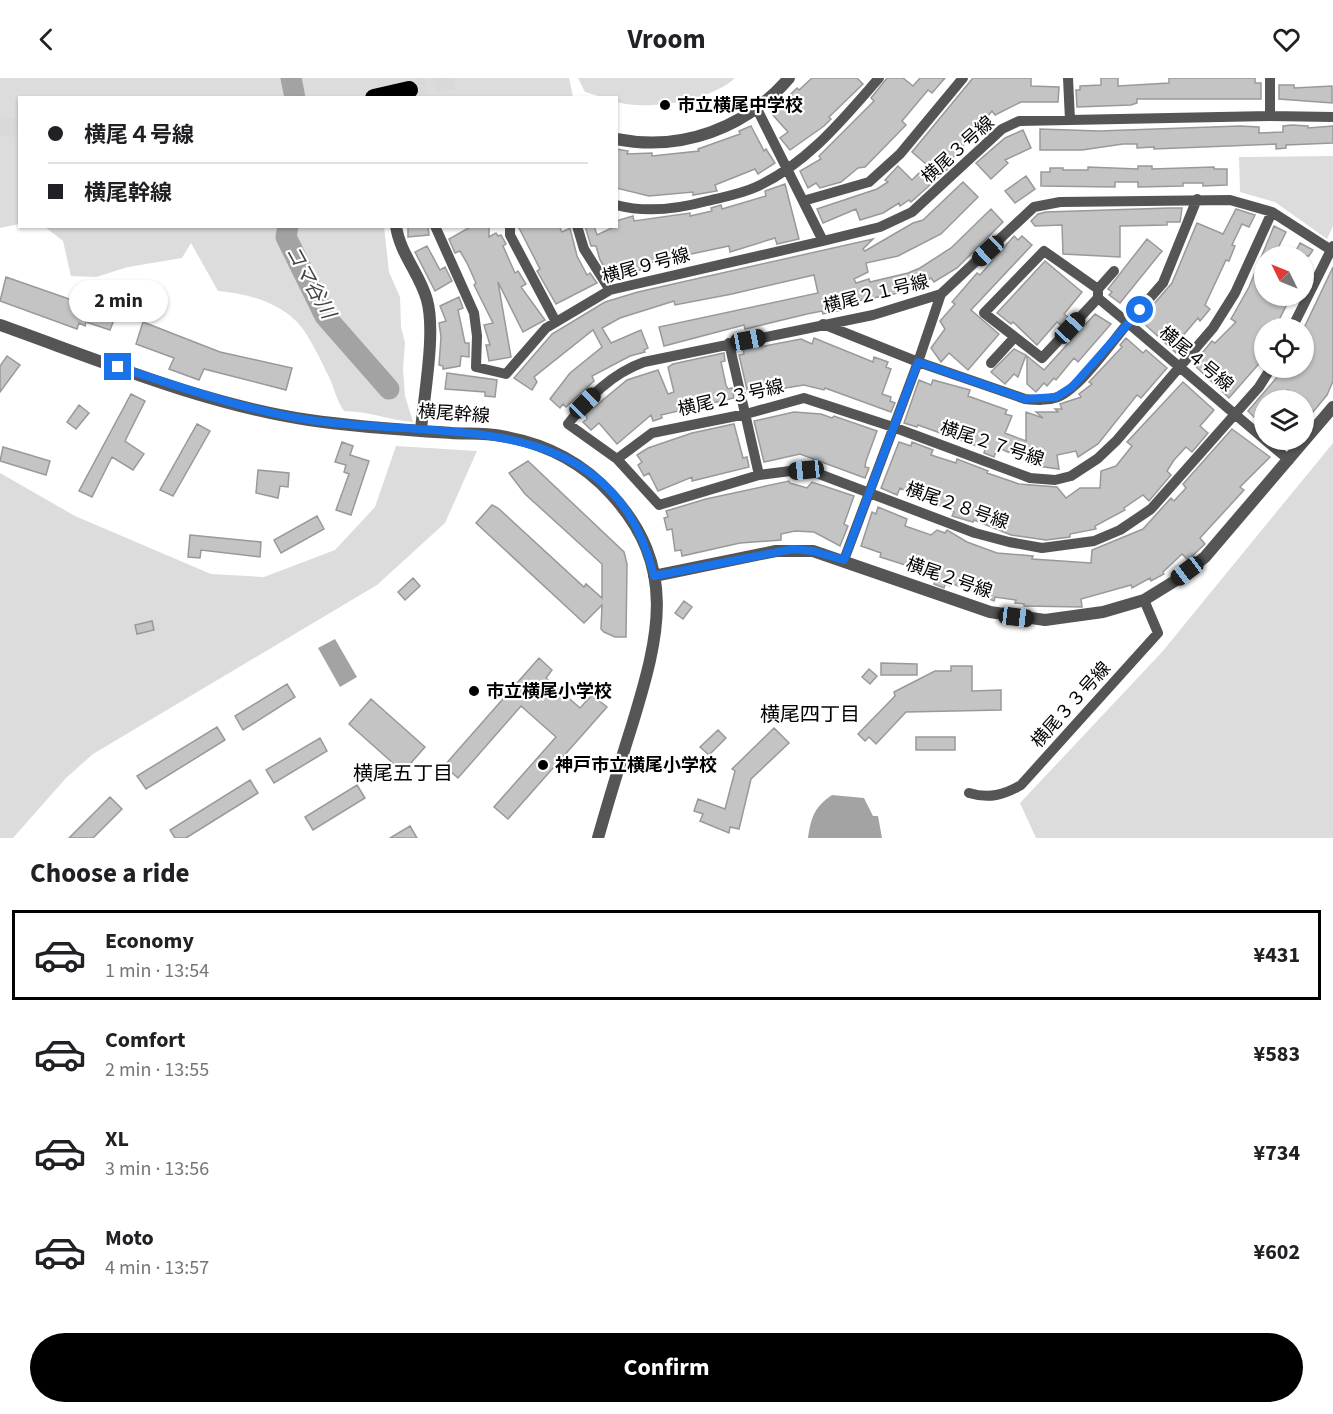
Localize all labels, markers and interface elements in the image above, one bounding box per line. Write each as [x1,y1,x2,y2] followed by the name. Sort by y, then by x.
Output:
[627,20,706,59] text: Vroom
[30,23,63,56] icon: back
[1270,23,1303,56] icon: heart
[677,93,803,118] place label: 市立横尾中学校
[658,98,672,112] marker: 市立横尾中学校
[916,111,1000,189] street label: 横尾３号線
[84,119,194,151] text: 横尾４号線
[84,177,172,209] text: 横尾幹線
[969,232,1007,270] car
[278,240,343,326] water label: コマ谷川
[599,242,693,290] street label: 横尾９号線
[1254,246,1314,306] north arrow
[1254,246,1314,450] map controls
[821,269,931,319] street label: 横尾２１号線
[68,280,168,322] callout: 2 min
[94,287,143,315] text: 2 min
[1126,296,1153,323] route start
[1051,309,1089,347] car
[1254,318,1314,378] button: locate
[1153,320,1239,398] street label: 横尾４号線
[729,328,767,352] car
[104,353,131,380] route end
[676,374,786,422] street label: 横尾２３号線
[566,384,604,422] car
[1254,390,1314,450] button: layers
[417,399,491,429] street label: 横尾幹線
[937,415,1047,473] street label: 横尾２７号線
[787,459,825,481] car
[902,477,1012,535] street label: 横尾２８号線
[902,552,996,604] street label: 横尾２号線
[1167,553,1207,589] car
[997,606,1035,628] car
[1026,657,1116,753] street label: 横尾３３号線
[486,679,612,704] place label: 市立横尾小学校
[467,684,481,698] marker: 市立横尾小学校
[760,701,860,729] district label: 横尾四丁目
[555,753,717,778] place label: 神戸市立横尾小学校
[536,758,550,772] marker: 神戸市立横尾小学校
[353,760,453,788] district label: 横尾五丁目
[30,854,190,893] text: Choose a ride
[105,925,194,957] text: Economy
[33,928,87,982] icon: car
[1254,939,1300,971] text: ¥431
[105,957,209,985] text: 1 min · 13:54
[105,1024,186,1056] text: Comfort
[33,1027,87,1081] icon: car
[1254,1038,1300,1070] text: ¥583
[105,1056,209,1084] text: 2 min · 13:55
[105,1123,129,1155] text: XL
[33,1126,87,1180] icon: car
[1254,1137,1300,1169] text: ¥734
[105,1155,209,1183] text: 3 min · 13:56
[105,1222,154,1254] text: Moto
[33,1225,87,1279] icon: car
[1254,1236,1300,1268] text: ¥602
[105,1254,209,1282] text: 4 min · 13:57
[30,1333,1303,1402] button: Confirm

